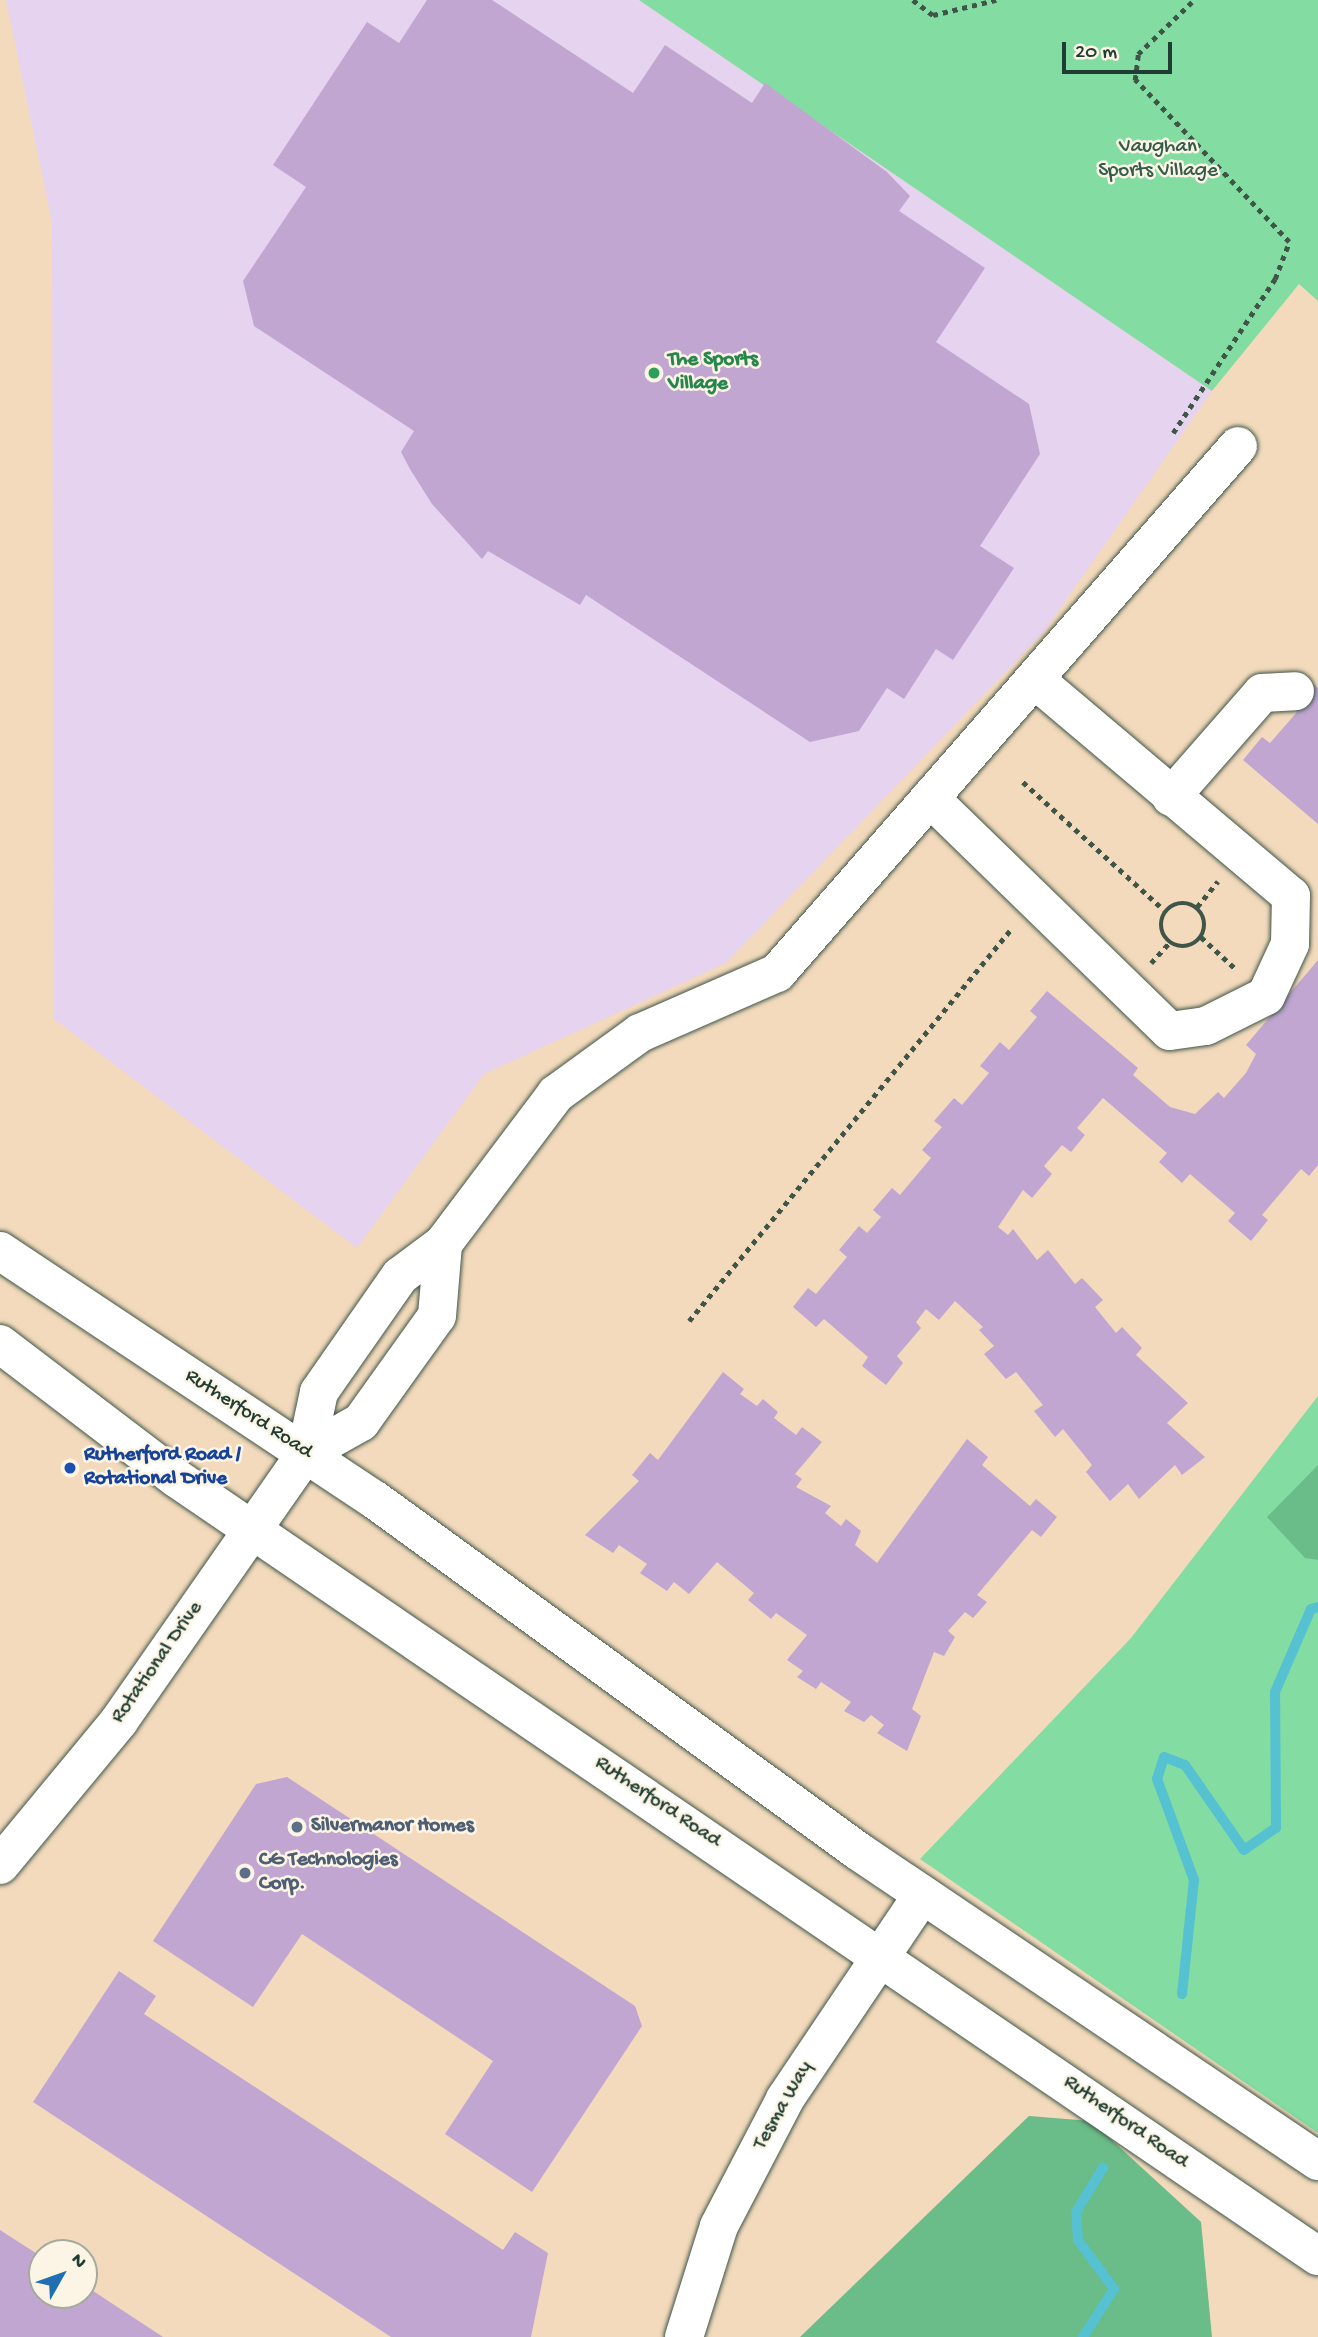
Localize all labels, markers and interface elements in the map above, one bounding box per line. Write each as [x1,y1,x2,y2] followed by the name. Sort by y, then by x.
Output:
[1066,28,1176,72] scale bar
[1075,41,1117,66] text: 20 m
[1098,135,1218,185] park label: Vaughan Sports Village
[668,348,758,398] place label: The Sports Village
[646,365,662,381] marker: The Sports Village
[180,1364,316,1466] street label: Rutherford Road
[84,1443,241,1493] place label: Rutherford Road / Rotational Drive
[62,1460,78,1476] marker: Rutherford Road / Rotational Drive
[107,1597,209,1729] street label: Rotational Drive
[589,1751,725,1855] street label: Rutherford Road
[311,1814,474,1840] place label: Silvermanor Homes
[289,1819,305,1835] marker: Silvermanor Homes
[259,1848,397,1898] place label: CG Technologies Corp.
[237,1865,253,1881] marker: CG Technologies Corp.
[749,2057,819,2155] street label: Tesma Way
[1058,2071,1192,2175] street label: Rutherford Road
[28,2239,98,2309] north arrow
[65,2249,91,2274] text: N

